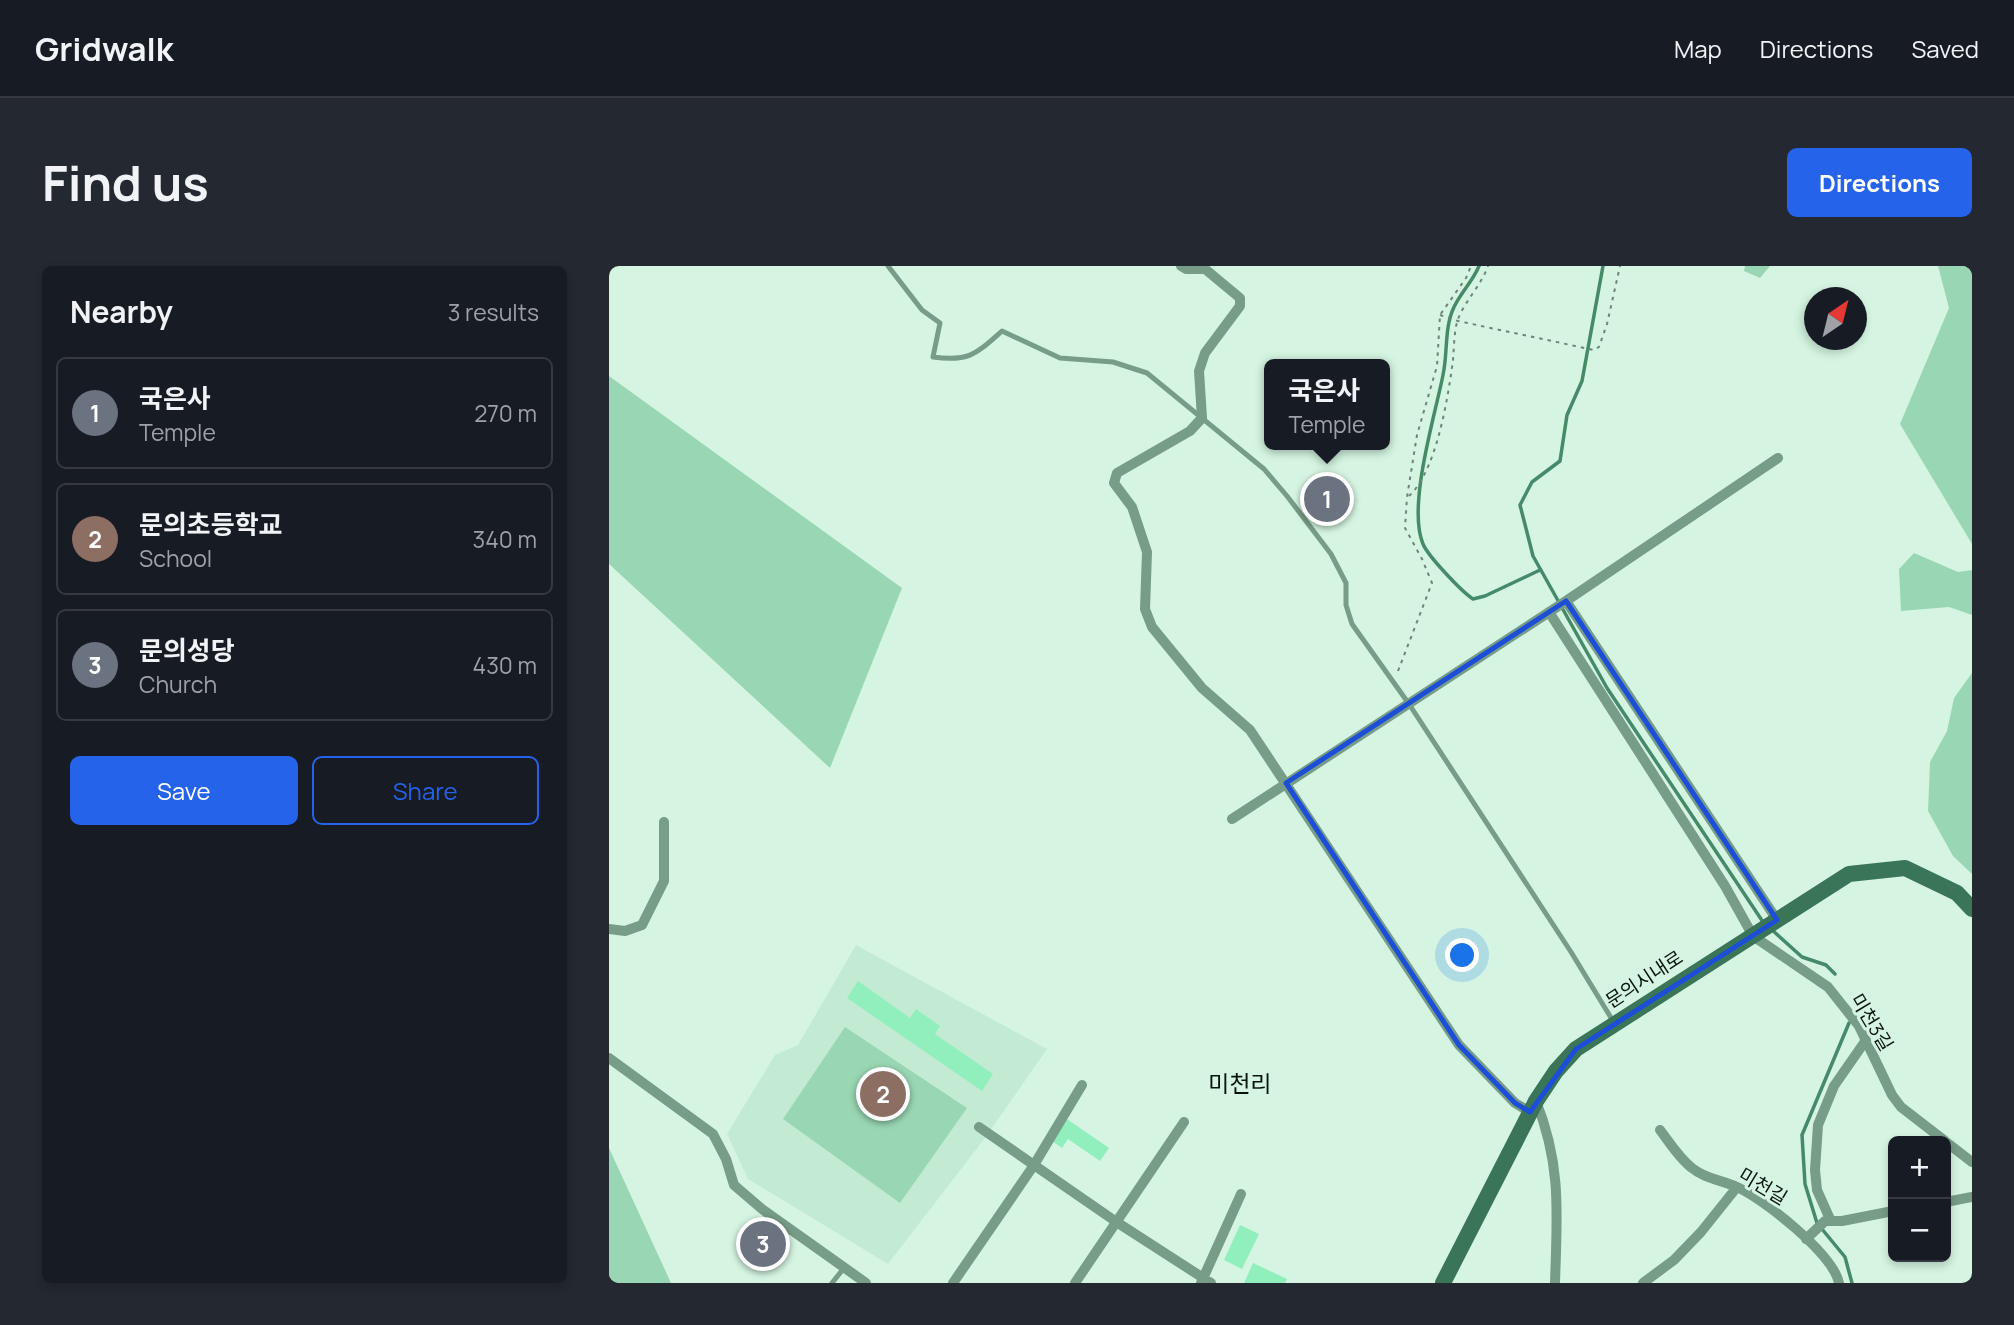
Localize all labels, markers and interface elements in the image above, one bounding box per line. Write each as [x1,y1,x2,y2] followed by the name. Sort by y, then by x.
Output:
[35,26,173,71] text: Gridwalk
[1674,32,1722,65] text: Map
[1760,32,1873,65] text: Directions
[1911,32,1979,65] text: Saved
[1787,148,1972,217] button: Directions
[42,149,209,216] text: Find us
[1804,287,1867,350] north arrow
[70,291,173,332] text: Nearby
[448,296,539,328] text: 3 results
[1264,359,1390,450] popup
[1289,372,1360,408] text: 국은사
[139,380,211,416] text: 국은사
[90,397,100,429] text: 1
[474,397,537,429] text: 270 m
[1289,408,1365,440] text: Temple
[139,416,216,448] text: Temple
[1304,473,1350,525] pin: 1
[139,506,283,542] text: 문의초등학교
[88,523,102,555] text: 2
[473,523,537,555] text: 340 m
[139,542,212,574] text: School
[139,632,235,668] text: 문의성당
[88,649,102,681] text: 3
[473,649,537,681] text: 430 m
[139,668,217,700] text: Church
[70,756,298,825] button: Save
[312,756,539,825] button: Share
[1445,938,1479,972] your location
[1600,944,1688,1014] street label: 문의시내로
[1845,988,1899,1056] street label: 미천3길
[1208,1067,1272,1099] district label: 미천리
[860,1068,906,1120] pin: 2
[1888,1136,1951,1262] map controls
[1888,1136,1951,1199] button: +
[1734,1161,1792,1211] street label: 미천길
[1888,1199,1951,1262] button: −
[740,1218,786,1270] pin: 3

